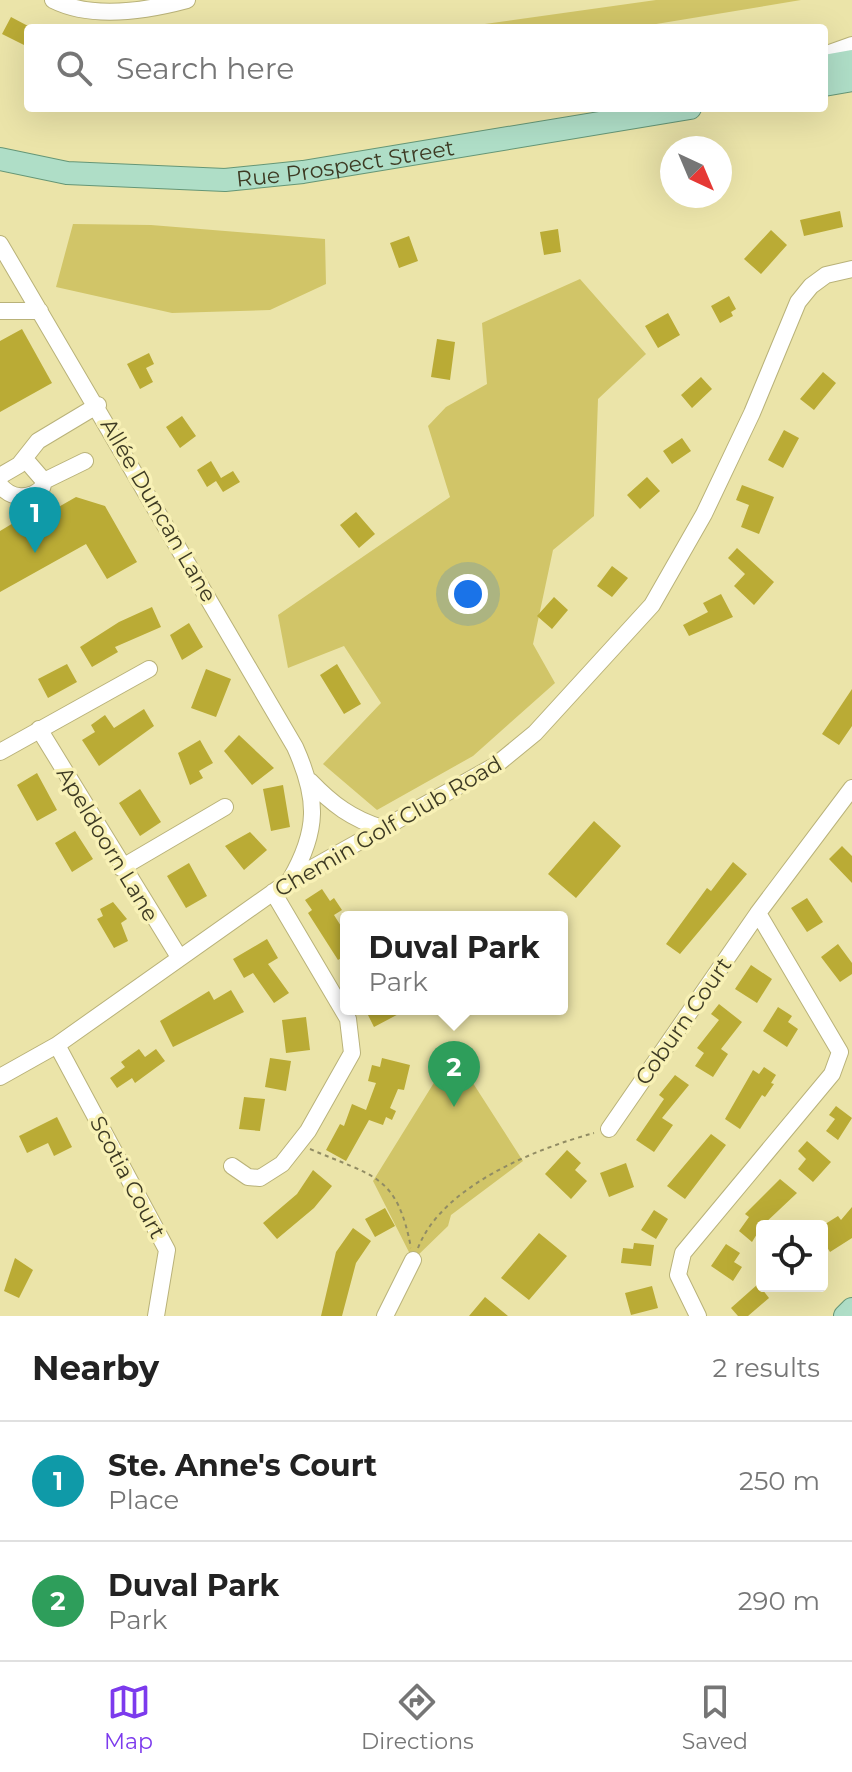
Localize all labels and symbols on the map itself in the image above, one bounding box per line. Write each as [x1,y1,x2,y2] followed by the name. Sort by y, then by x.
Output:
[235,134,456,193] street label: Rue Prospect Street
[660,136,732,208] north arrow
[95,413,222,607] street label: Allée Duncan Lane
[9,487,61,553] pin: 1
[448,574,488,614] your location
[270,750,507,903] street label: Chemin Golf Club Road
[51,762,164,927] street label: Apeldoorn Lane
[629,952,737,1090] street label: Coburn Court
[428,1041,480,1107] pin: 2
[84,1111,171,1243] street label: Scotia Court

